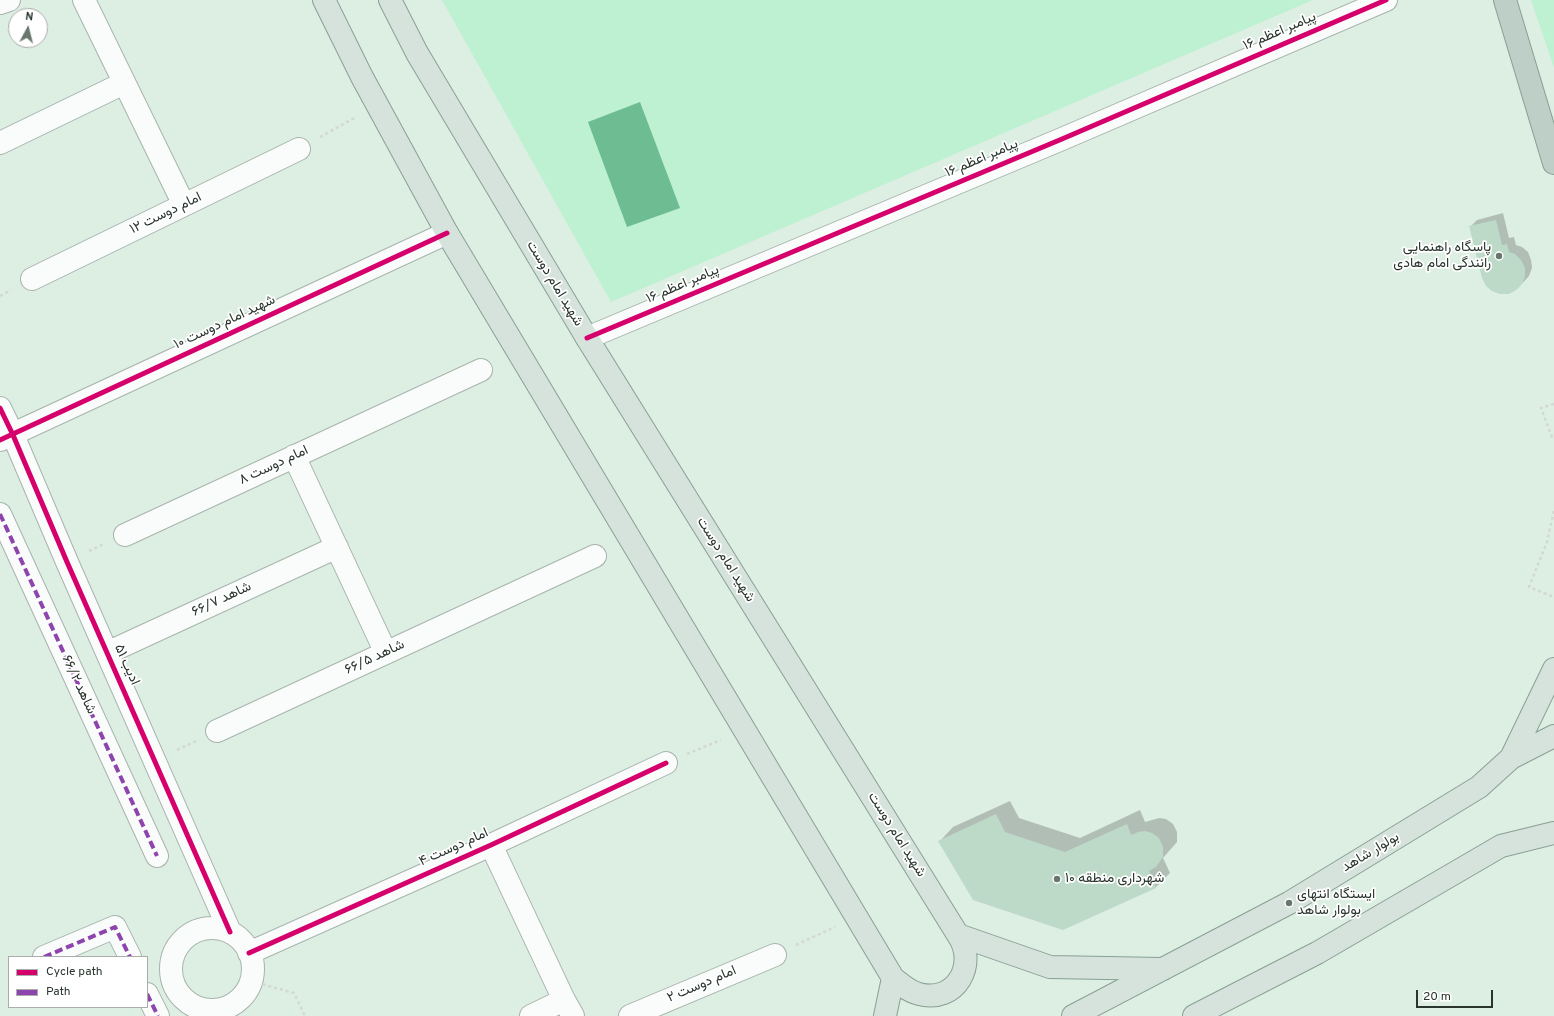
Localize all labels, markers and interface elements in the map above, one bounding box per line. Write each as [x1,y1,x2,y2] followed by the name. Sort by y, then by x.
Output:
[8,8,48,48] north arrow
[1241,9,1319,55] street label: پیامبر اعظم ۱۶
[25,10,34,25] text: N
[943,136,1021,182] street label: پیامبر اعظم ۱۶
[127,189,205,239] street label: امام دوست ۱۲
[522,238,586,330] street label: شهید امام دوست
[1393,240,1491,272] place label: پاسگاه راهنمایی رانندگی امام هادی
[1494,251,1504,261] marker: پاسگاه راهنمایی رانندگی امام هادی
[644,262,722,308] street label: پیامبر اعظم ۱۶
[172,292,278,354] street label: شهید امام دوست ۱۰
[237,443,311,489] street label: امام دوست ۸
[692,515,758,605] street label: شهید امام دوست
[189,579,255,621] street label: شاهد ۶۶/۷
[342,637,408,679] street label: شاهد ۶۶/۵
[110,642,142,688] street label: ادیب ۵۱
[57,653,99,717] street label: شاهد ۶۶/۲
[863,790,929,880] street label: شهید امام دوست
[417,825,491,871] street label: امام دوست ۴
[1339,829,1403,877] street label: بولوار شاهد
[1065,871,1164,887] place label: شهرداری منطقه ۱۰
[1052,874,1062,884] marker: شهرداری منطقه ۱۰
[1297,887,1375,920] place label: ایستگاه انتهای بولوار شاهد
[1284,898,1294,908] marker: ایستگاه انتهای بولوار شاهد
[8,956,148,1008] legend
[665,963,739,1007] street label: امام دوست ۲
[46,964,103,980] text: Cycle path
[1418,982,1495,1008] scale bar
[46,984,71,1000] text: Path
[1423,989,1451,1005] text: 20 m

